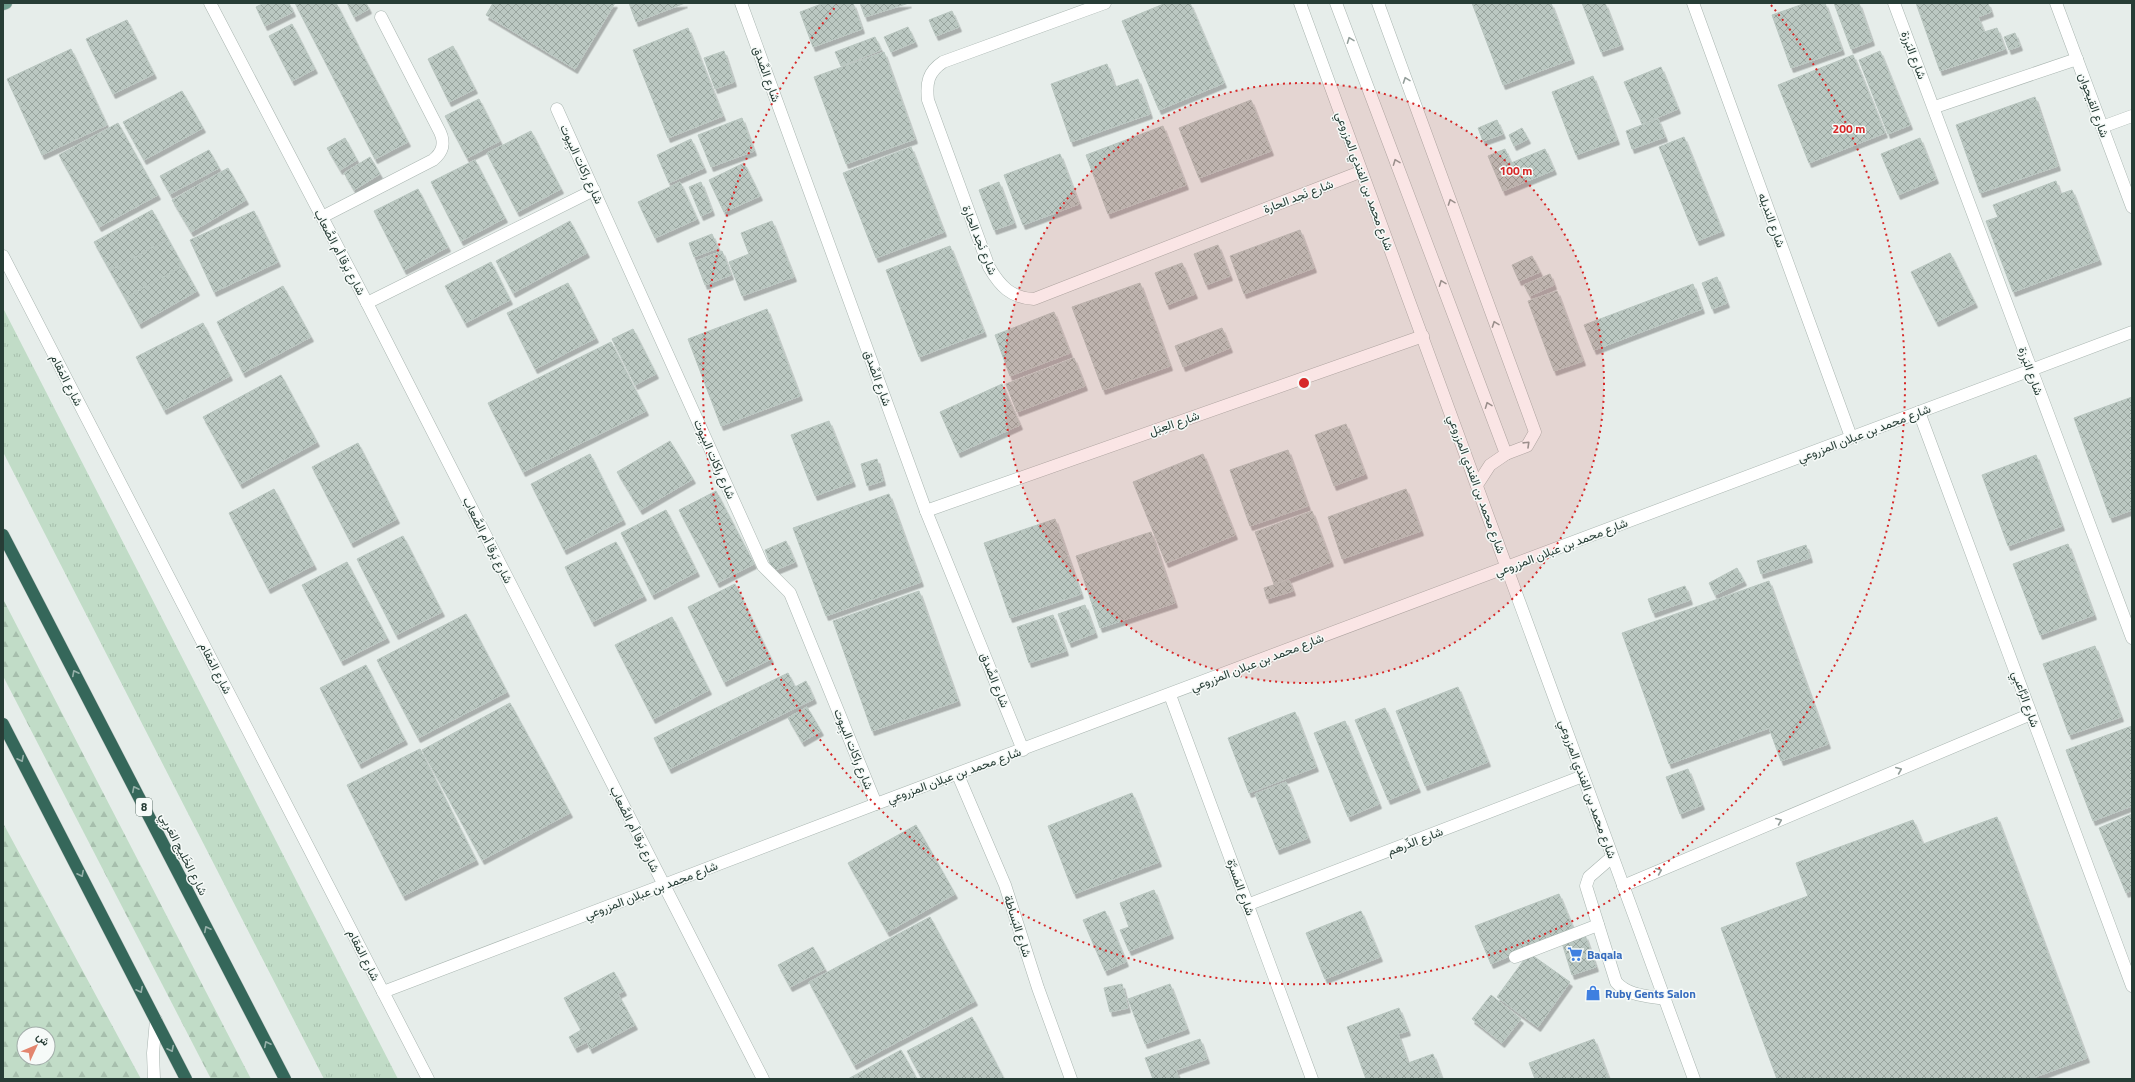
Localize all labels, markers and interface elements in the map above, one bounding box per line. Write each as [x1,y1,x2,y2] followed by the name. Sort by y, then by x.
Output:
[1896,28,1932,82] street label: شارع البَرزة
[1346,36,1355,43] one-way arrow
[748,43,786,105] street label: شارع الصِّدق
[2073,70,2115,140] street label: شارع القيحوان
[1403,76,1411,83] one-way arrow
[1330,109,1399,254] street label: شارع محمد بن الفندي المزروعي
[1833,119,1865,138] text: 200 m
[555,121,609,207] street label: شارع راكات البِيوت
[1392,158,1400,165] one-way arrow
[1500,161,1532,180] text: 100 m
[1260,174,1336,218] street label: شارع نَجد الحارة
[1753,190,1791,250] street label: شارع النديله
[1447,199,1455,206] one-way arrow
[957,202,1003,278] street label: شارع نَجد الحارة
[309,206,371,298] street label: شارع بَرقا أم الصَّعاب
[1438,280,1446,287] one-way arrow
[1492,321,1500,328] one-way arrow
[2013,344,2049,398] street label: شارع البَرزة
[859,347,897,409] street label: شارع الصِّدق
[46,351,88,409] street label: شارع المَقام
[1297,376,1311,390] centre of rings
[1795,399,1934,468] street label: شارع محمد بن عبلان المزروعي
[1484,401,1492,408] one-way arrow
[1146,406,1202,440] street label: شارع العِبَل
[1442,412,1511,557] street label: شارع محمد بن الفندي المزروعي
[689,416,741,502] street label: شارع راكات البِيوت
[1522,442,1530,449] one-way arrow
[458,493,518,587] street label: شارع بَرقا أم الصَّعاب
[1492,513,1631,582] street label: شارع محمد بن عبلان المزروعي
[1188,628,1327,697] street label: شارع محمد بن عبلان المزروعي
[195,639,237,697] street label: شارع المَقام
[975,650,1015,710] street label: شارع الصِّدق
[2006,668,2045,730] street label: شارع الرَّاعبِي
[72,670,80,677] one-way arrow
[829,706,879,792] street label: شارع راكات البِيوت
[1553,717,1622,862] street label: شارع محمد بن الفندي المزروعي
[884,742,1024,809] street label: شارع محمد بن عبلان المزروعي
[16,755,24,762] one-way arrow
[1895,767,1902,775] one-way arrow
[605,782,665,876] street label: شارع بَرقا أم الصَّعاب
[132,785,139,793] one-way arrow
[136,798,152,816] road number: 8
[154,809,213,899] street label: شارع الخَلِيج العَربِي
[1776,817,1783,825] one-way arrow
[1384,822,1446,860] street label: شارع الدِّرهم
[582,856,721,925] street label: شارع محمد بن عبلان المزروعي
[1222,856,1260,918] street label: شارع المَسرَّة
[1655,868,1663,876] one-way arrow
[76,870,83,878] one-way arrow
[999,892,1037,960] street label: شارع البَساطة
[204,926,212,933] one-way arrow
[343,926,385,984] street label: شارع المَقام
[1566,945,1584,963] supermarket icon: Baqala
[1587,945,1622,964] place label: Baqala
[1584,984,1602,1002] shop icon: Ruby Gents Salon
[1605,984,1696,1003] place label: Ruby Gents Salon
[135,986,143,993] one-way arrow
[16,1026,56,1066] north arrow
[33,1029,54,1049] text: ش
[264,1041,272,1049] one-way arrow
[166,1045,174,1053] one-way arrow

